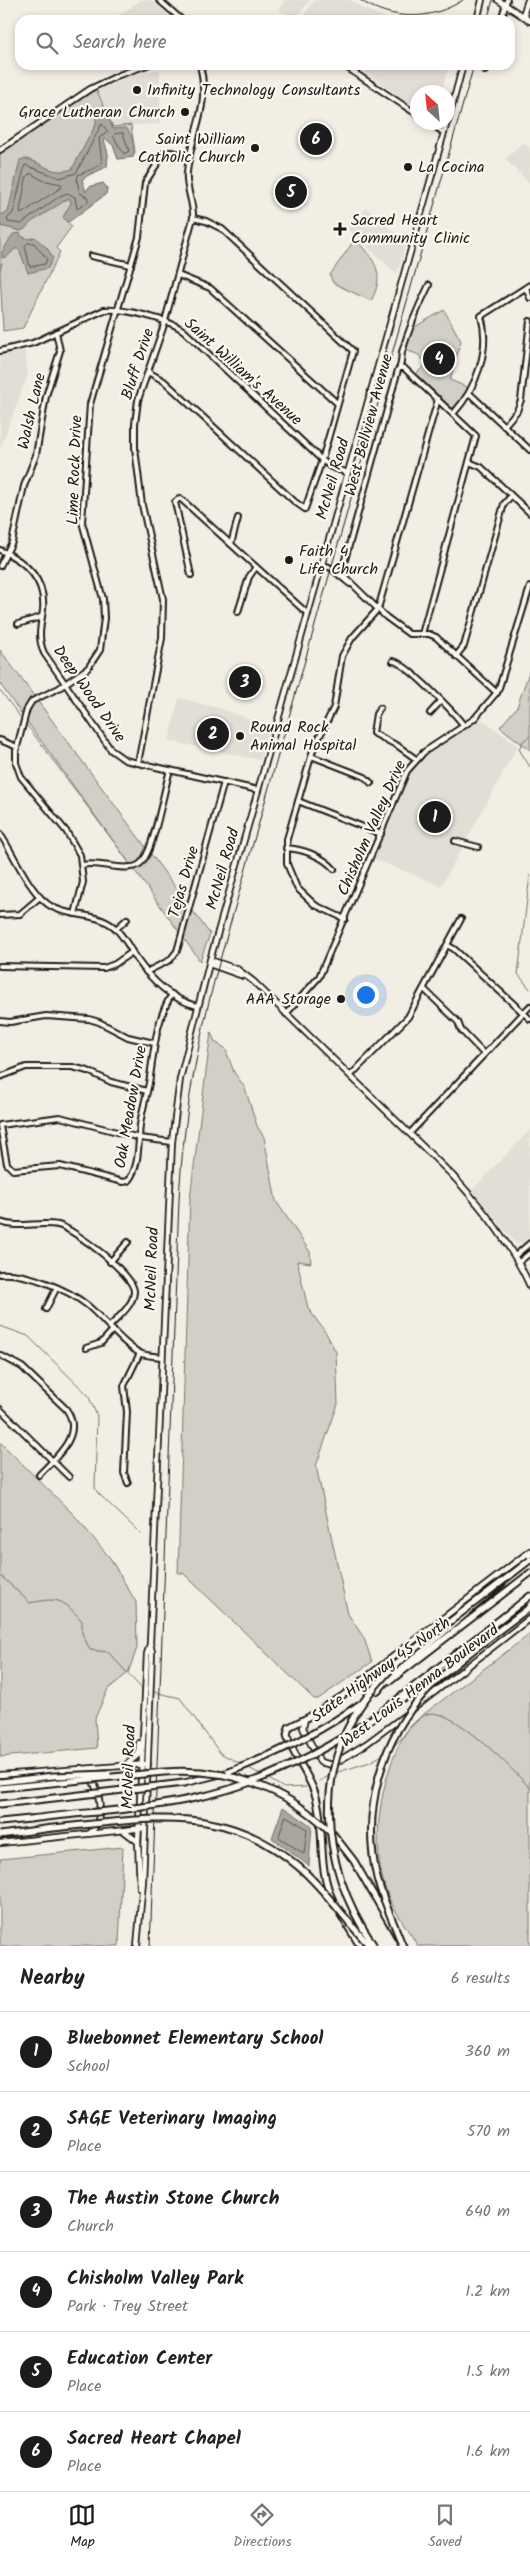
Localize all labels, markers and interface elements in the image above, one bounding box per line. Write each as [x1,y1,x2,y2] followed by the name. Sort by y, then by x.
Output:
[15,15,515,70] search box
[73,28,167,58] text: Search here
[33,29,61,57] icon: search
[147,78,361,103] place label: Infinity Technology Consultants
[131,84,143,96] marker: Infinity Technology Consultants
[410,85,455,130] north arrow
[19,100,175,125] place label: Grace Lutheran Church
[179,106,191,118] marker: Grace Lutheran Church
[300,120,332,158] pin: 6
[138,127,245,170] place label: Saint William Catholic Church
[249,142,261,154] marker: Saint William Catholic Church
[418,155,484,180] place label: La Cocina
[402,161,414,173] marker: La Cocina
[275,173,307,211] pin: 5
[351,208,470,251] place label: Sacred Heart Community Clinic
[333,222,347,236] marker: Sacred Heart Community Clinic
[178,312,308,432] street label: Saint William's Avenue
[115,325,161,403] street label: Bluff Drive
[423,340,455,378] pin: 4
[338,351,400,499] street label: West Bellview Avenue
[11,370,53,452] street label: Walsh Lane
[61,415,89,525] street label: Lime Rock Drive
[309,434,357,523] street label: McNeil Road
[299,539,378,582] place label: Faith 4 Life Church
[283,554,295,566] marker: Faith 4 Life Church
[46,640,132,748] street label: Deep Wood Drive
[229,663,261,701] pin: 3
[197,715,229,753] pin: 2
[250,715,357,758] place label: Round Rock Animal Hospital
[234,730,246,742] marker: Round Rock Animal Hospital
[331,756,413,900] street label: Chisholm Valley Drive
[419,798,451,836] pin: 1
[199,824,247,913] street label: McNeil Road
[162,843,206,921] street label: Tejas Drive
[353,982,379,1008] your location
[246,987,331,1012] place label: AAA Storage
[335,993,347,1005] marker: AAA Storage
[108,1044,154,1170] street label: Oak Meadow Drive
[138,1226,166,1311] street label: McNeil Road
[306,1611,456,1729] street label: State Highway 45 North
[336,1617,505,1754] street label: West Louis Henna Boulevard
[115,1724,143,1809] street label: McNeil Road
[20,1962,85,1995] text: Nearby
[451,1966,510,1991] text: 6 results
[67,2024,323,2054] text: Bluebonnet Elementary School
[34,2039,38,2064] text: 1
[465,2039,510,2064] text: 360 m
[67,2054,110,2079] text: School
[67,2104,277,2134] text: SAGE Veterinary Imaging
[31,2119,41,2144] text: 2
[467,2119,510,2144] text: 570 m
[67,2134,101,2159] text: Place
[67,2184,279,2214] text: The Austin Stone Church
[32,2199,40,2224] text: 3
[465,2199,510,2224] text: 640 m
[67,2214,114,2239] text: Church
[67,2264,243,2294] text: Chisholm Valley Park
[32,2279,40,2304] text: 4
[465,2279,510,2304] text: 1.2 km
[67,2294,188,2319] text: Park · Trey Street
[67,2344,212,2374] text: Education Center
[32,2359,40,2384] text: 5
[466,2359,510,2384] text: 1.5 km
[67,2374,101,2399] text: Place
[67,2424,241,2454] text: Sacred Heart Chapel
[32,2439,40,2464] text: 6
[466,2439,510,2464] text: 1.6 km
[67,2454,101,2479] text: Place
[68,2501,96,2553] tab: Map
[233,2501,291,2553] tab: Directions
[428,2501,462,2553] tab: Saved

